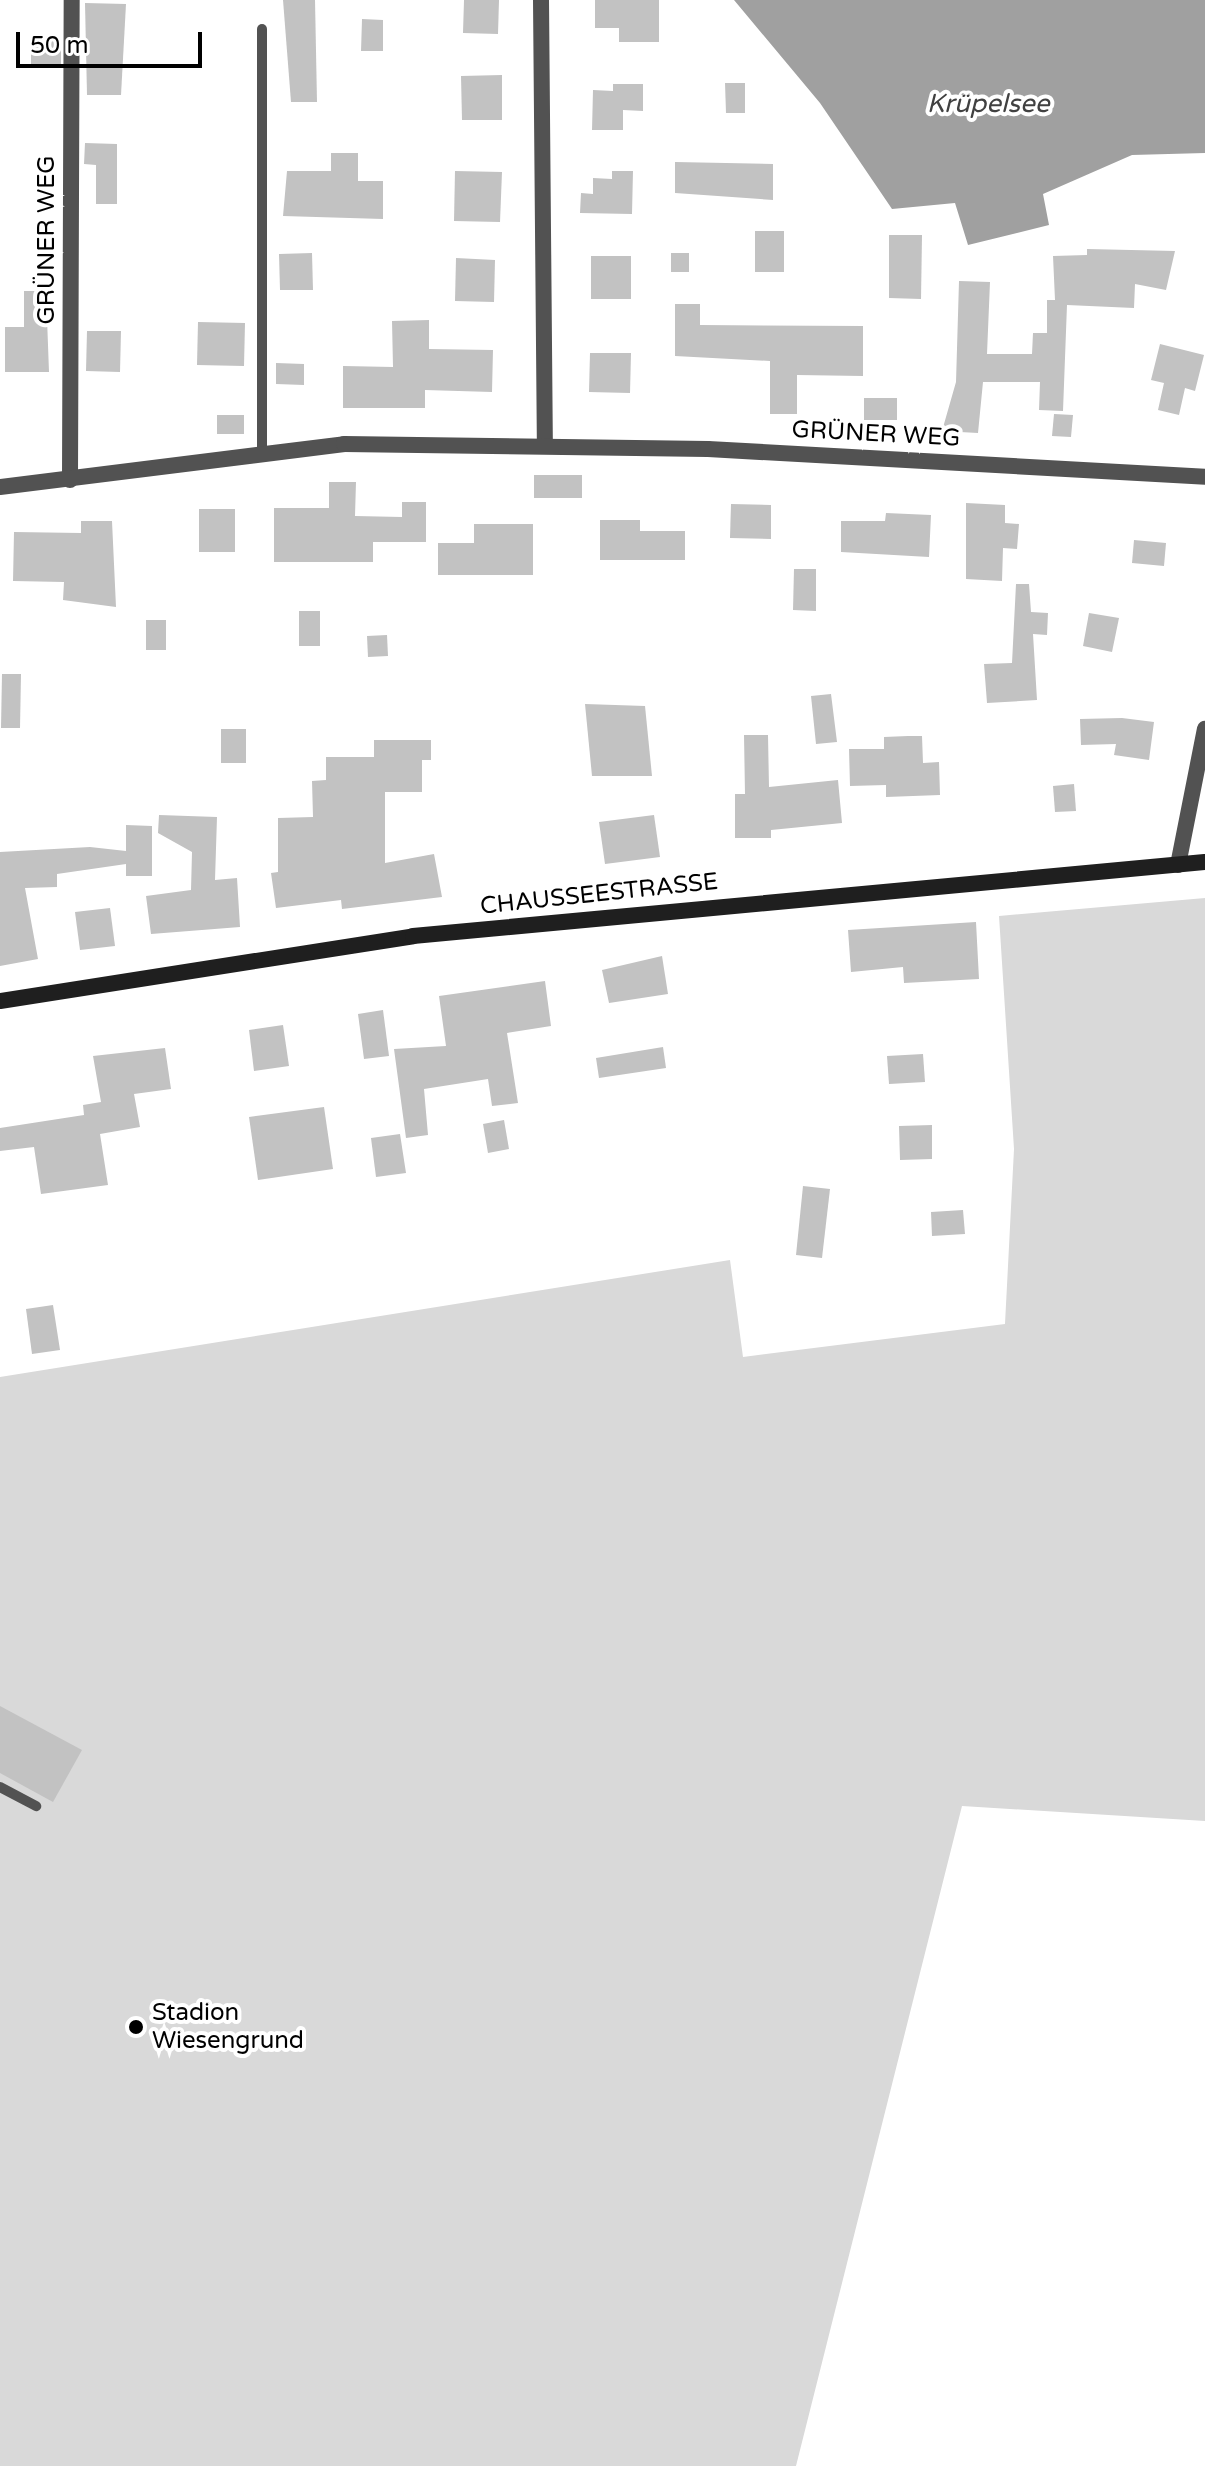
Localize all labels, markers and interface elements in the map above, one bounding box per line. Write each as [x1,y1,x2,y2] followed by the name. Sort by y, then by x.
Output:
[20,16,206,66] scale bar
[30,31,88,60] text: 50 m
[927,88,1049,120] water label: Krüpelsee
[33,156,61,324] street label: GRÜNER WEG
[791,415,961,453] street label: GRÜNER WEG
[479,867,719,921] street label: CHAUSSEESTRASSE
[152,1999,304,2055] place label: Stadion Wiesengrund
[127,2018,145,2036] marker: Stadion Wiesengrund

